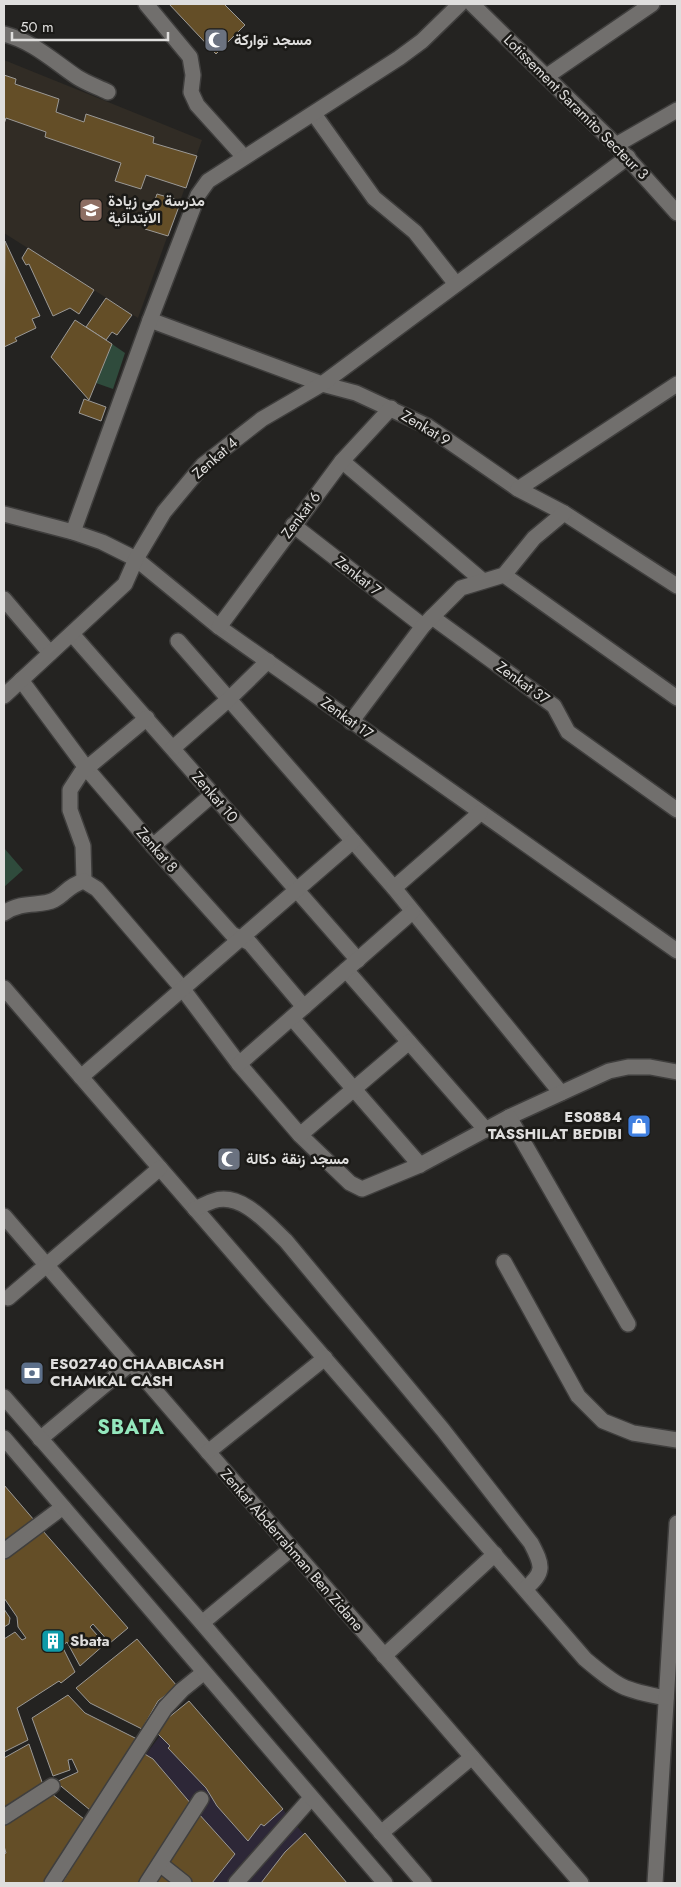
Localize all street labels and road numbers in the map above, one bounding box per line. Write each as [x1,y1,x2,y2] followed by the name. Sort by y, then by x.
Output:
[498,29,654,185] street label: Lotissement Saramito Secteur 3
[397,405,455,451] street label: Zenkat 9
[187,432,243,484] street label: Zenkat 4
[276,487,326,543] street label: Zenkat 6
[330,551,386,601] street label: Zenkat 7
[492,656,554,710] street label: Zenkat 37
[316,692,378,745] street label: Zenkat 17
[187,767,243,827] street label: Zenkat 10
[131,823,183,877] street label: Zenkat 8
[215,1464,369,1636] street label: Zenkat Abderrahman Ben Zidane

